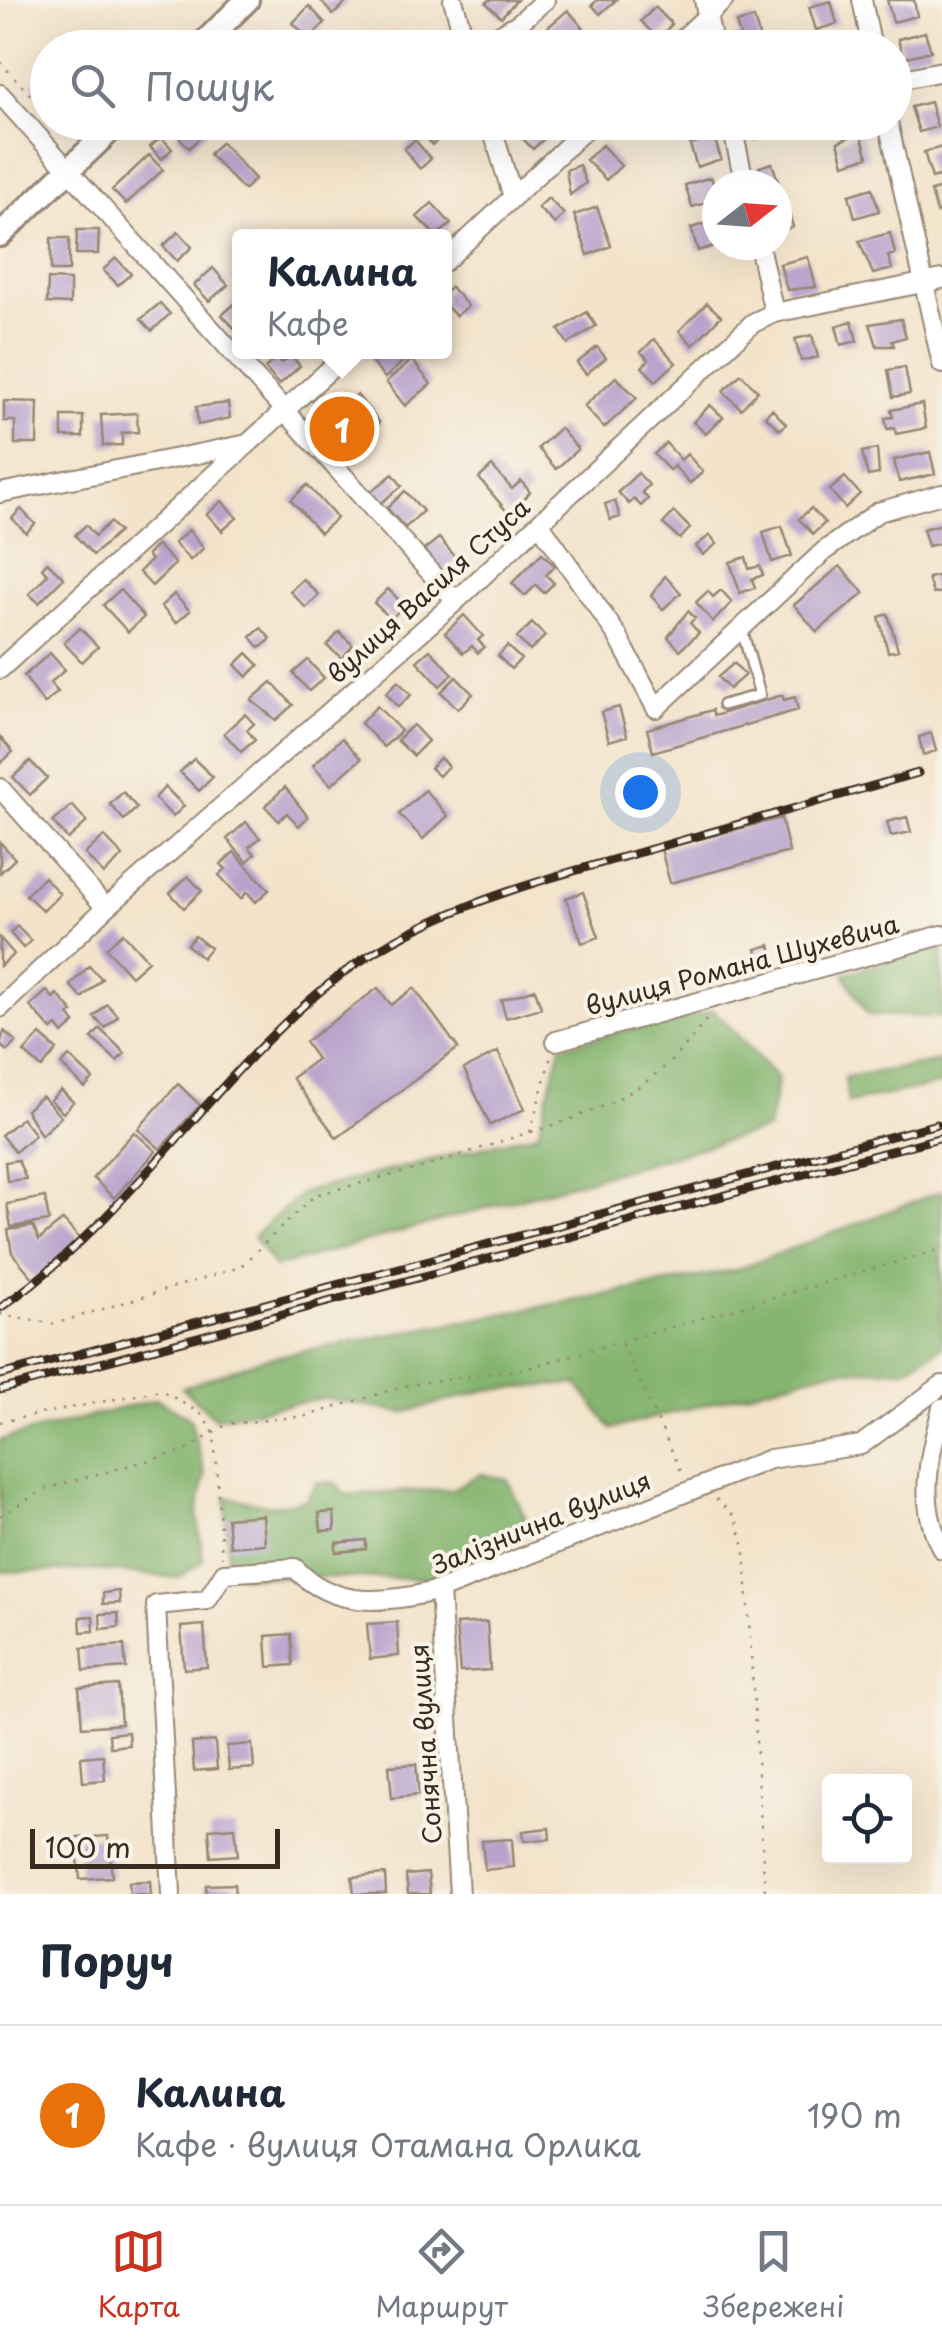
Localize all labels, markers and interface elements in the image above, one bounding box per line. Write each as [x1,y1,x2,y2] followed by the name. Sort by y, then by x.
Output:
[30,30,912,140] search box
[145,57,274,114] text: Пошук
[65,58,120,113] icon: search
[702,170,792,260] north arrow
[232,229,452,359] popup
[267,242,417,299] text: Калина
[267,299,349,347] text: Кафе
[310,392,374,466] pin: 1
[318,488,538,692] street label: вулиця Василя Стуса
[615,767,666,818] your location
[581,904,903,1024] street label: вулиця Романа Шухевича
[425,1461,656,1584] street label: Залізнична вулиця
[399,1643,451,1845] street label: Сонячна вулиця
[822,1774,912,1864] map controls
[822,1774,912,1864] button: locate
[30,1824,280,1868] scale bar
[45,1825,131,1868] text: 100 m
[40,1928,174,1991] text: Поруч
[135,2063,285,2120] text: Калина
[65,2091,80,2139] text: 1
[807,2091,902,2139] text: 190 m
[135,2120,641,2168] text: Кафе · вулиця Отамана Орлика
[98,2224,180,2327] tab: Карта
[375,2224,508,2327] tab: Маршрут
[703,2224,844,2327] tab: Збережені

